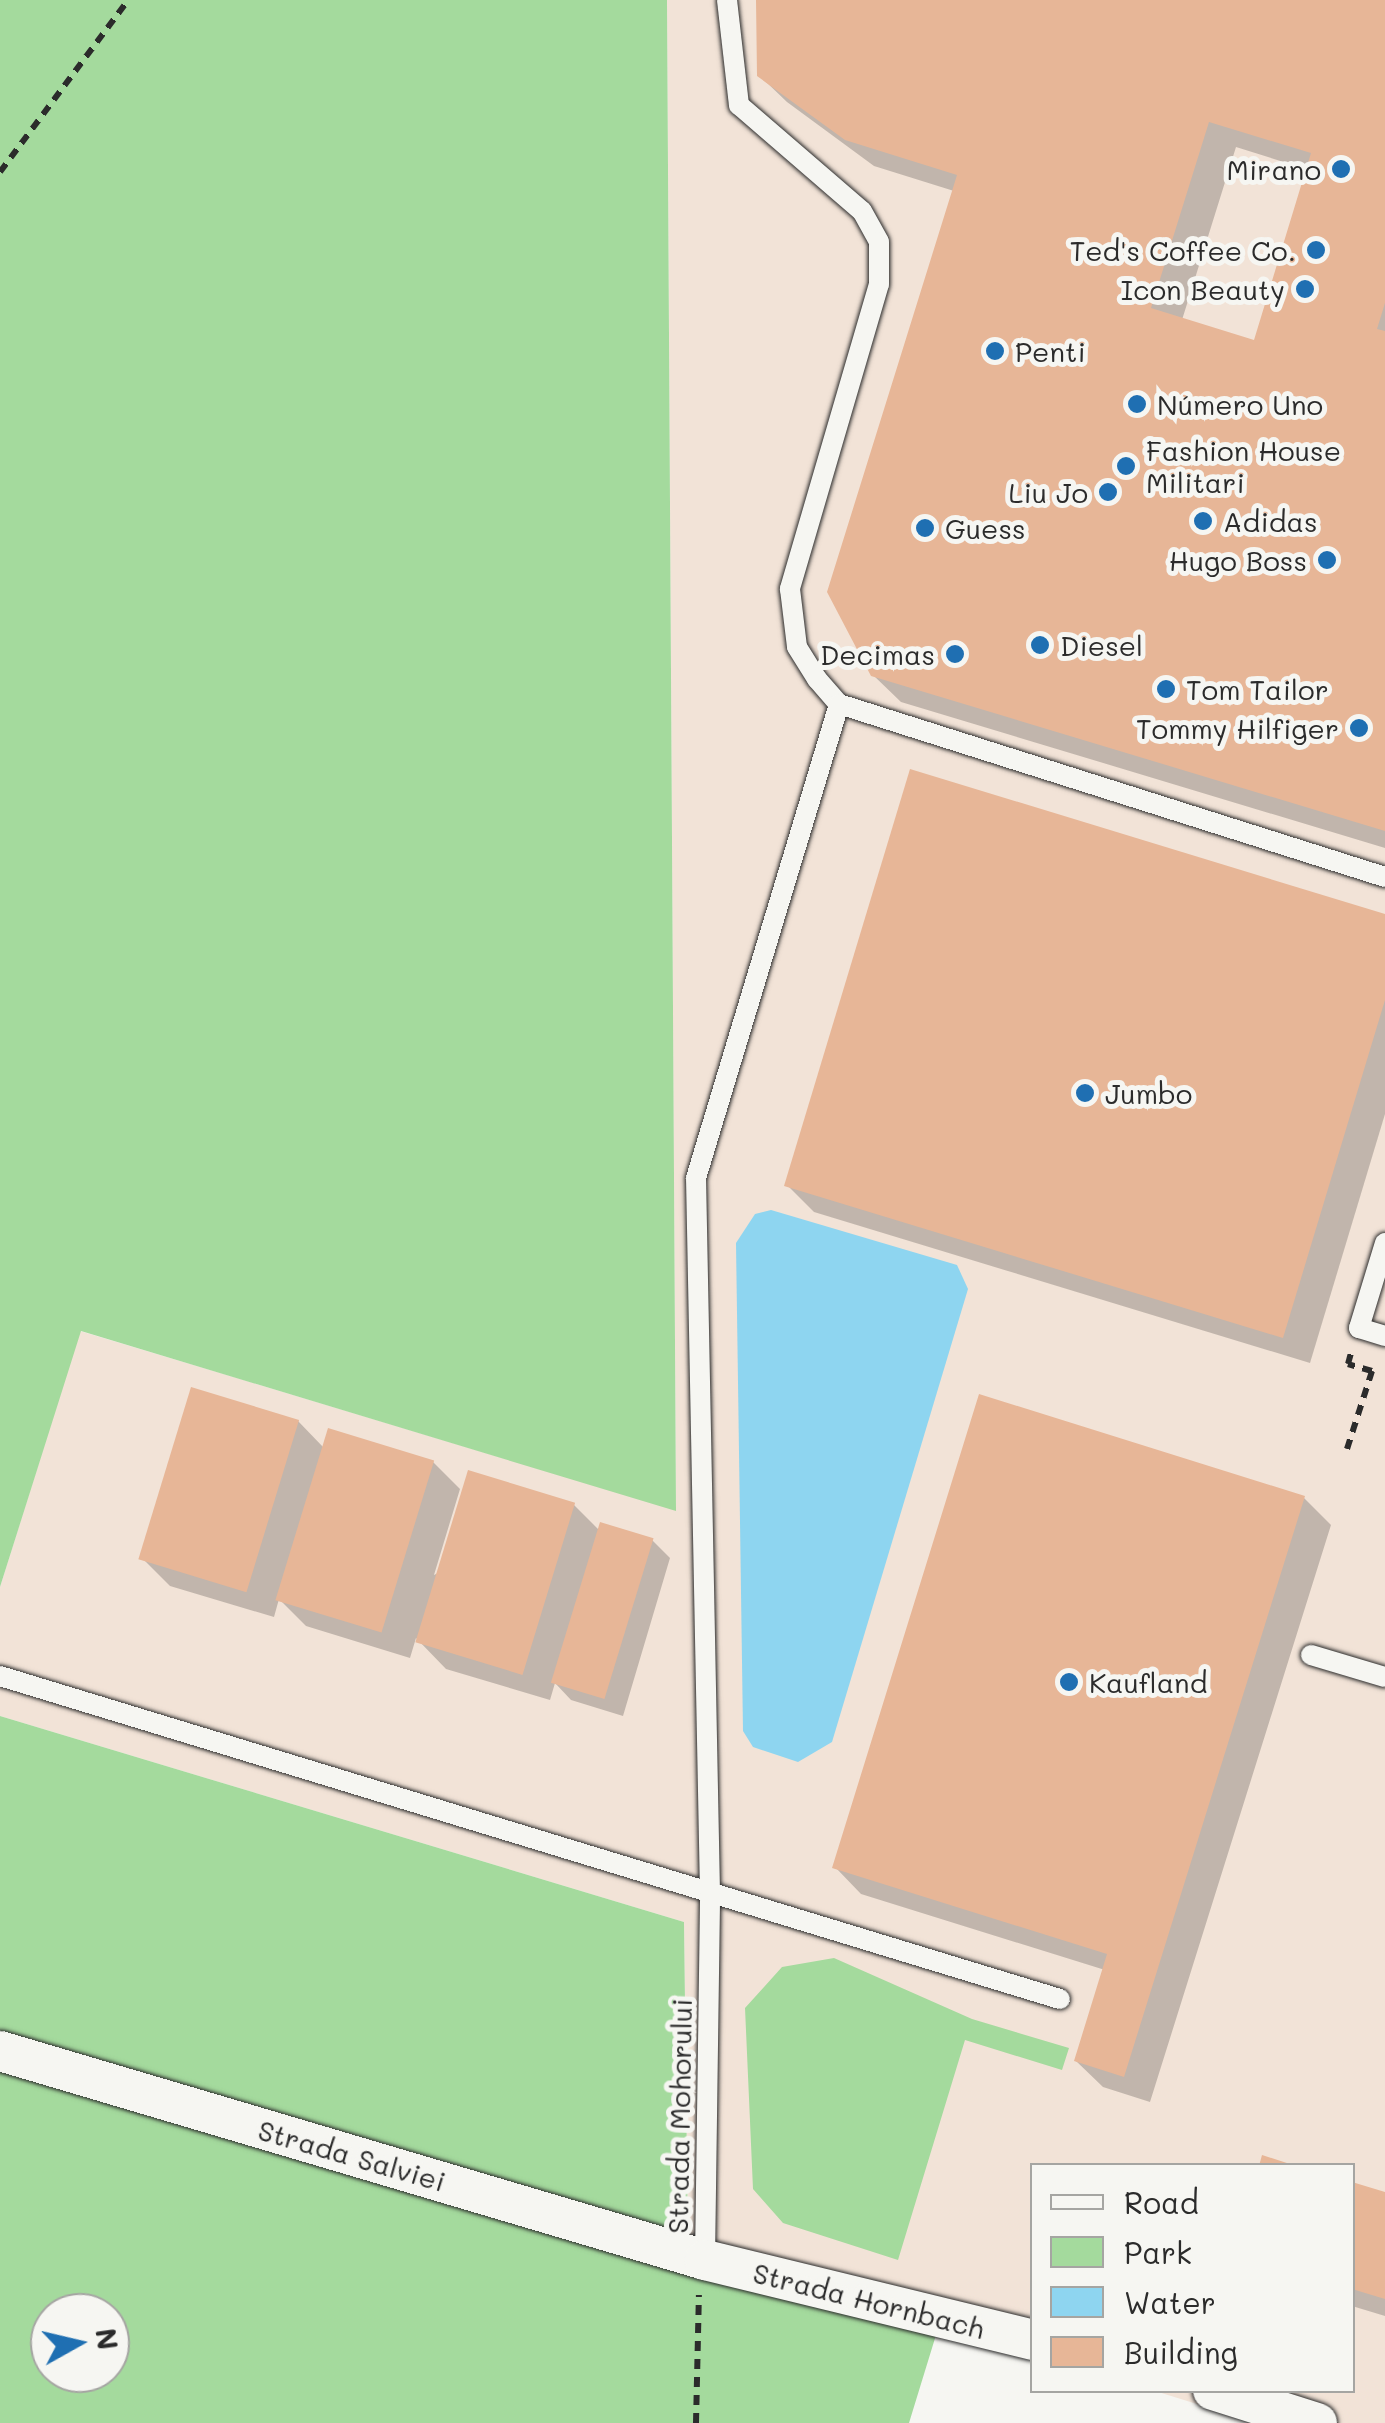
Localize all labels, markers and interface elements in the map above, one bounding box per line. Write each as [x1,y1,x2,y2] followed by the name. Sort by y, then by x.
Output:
[1227,152,1321,186] place label: Mirano
[1330,158,1352,180] marker: Mirano
[1070,233,1296,267] place label: Ted's Coffee Co.
[1305,239,1327,261] marker: Ted's Coffee Co.
[1121,272,1285,306] place label: Icon Beauty
[1294,278,1316,300] marker: Icon Beauty
[1015,334,1086,368] place label: Penti
[984,340,1006,362] marker: Penti
[1157,387,1323,421] place label: Número Uno
[1126,393,1148,415] marker: Número Uno
[1146,433,1341,499] place label: Fashion House Militari
[1115,455,1137,477] marker: Fashion House Militari
[1008,475,1088,509] place label: Liu Jo
[1097,481,1119,503] marker: Liu Jo
[1223,504,1317,538] place label: Adidas
[1192,510,1214,532] marker: Adidas
[945,511,1026,545] place label: Guess
[914,517,936,539] marker: Guess
[1169,543,1307,577] place label: Hugo Boss
[1316,549,1338,571] marker: Hugo Boss
[1060,628,1143,662] place label: Diesel
[1029,634,1051,656] marker: Diesel
[820,637,935,671] place label: Decimas
[944,643,966,665] marker: Decimas
[1186,672,1329,706] place label: Tom Tailor
[1155,678,1177,700] marker: Tom Tailor
[1136,711,1339,745] place label: Tommy Hilfiger
[1348,717,1370,739] marker: Tommy Hilfiger
[1105,1076,1192,1110] place label: Jumbo
[1074,1082,1096,1104] marker: Jumbo
[1089,1665,1207,1699] place label: Kaufland
[1058,1671,1080,1693] marker: Kaufland
[660,1998,698,2234] street label: Strada Mohorului
[254,2112,450,2198] street label: Strada Salviei
[1030,2163,1355,2393] legend
[1124,2182,1199,2222] text: Road
[1124,2232,1192,2272] text: Park
[750,2255,988,2345] street label: Strada Hornbach
[1124,2282,1216,2322] text: Water
[30,2293,130,2393] north arrow
[88,2326,127,2352] text: N
[1124,2332,1238,2372] text: Building

